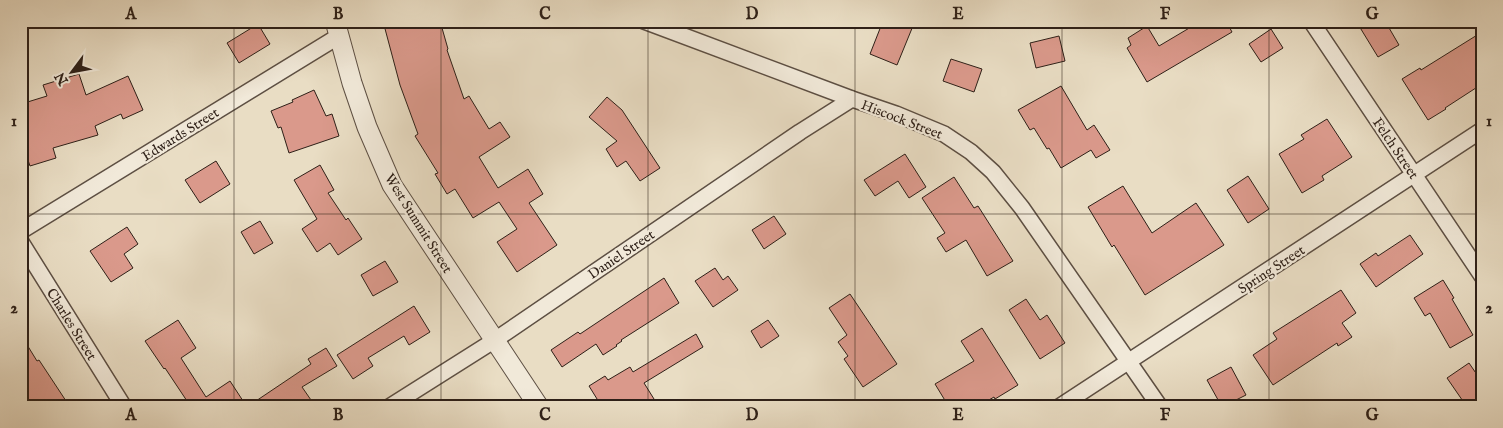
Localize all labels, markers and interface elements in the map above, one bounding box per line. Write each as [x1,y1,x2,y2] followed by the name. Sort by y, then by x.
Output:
[125,5,138,25] text: A
[333,5,344,25] text: B
[539,5,551,25] text: C
[746,5,759,25] text: D
[952,5,964,25] text: E
[1160,5,1171,25] text: F
[1366,5,1379,25] text: G
[48,48,98,98] north arrow
[51,68,73,89] text: N
[858,96,945,144] street label: Hiscock Street
[139,104,223,166] street label: Edwards Street
[11,112,17,132] text: 1
[1486,112,1492,132] text: 1
[1368,114,1422,183] street label: Felch Street
[380,170,456,277] street label: West Summit Street
[585,226,658,284] street label: Daniel Street
[1235,241,1309,298] street label: Spring Street
[42,285,101,364] street label: Charles Street
[10,299,18,319] text: 2
[1485,299,1493,319] text: 2
[125,406,138,426] text: A
[333,406,344,426] text: B
[539,406,551,426] text: C
[746,406,759,426] text: D
[952,406,964,426] text: E
[1160,406,1171,426] text: F
[1366,406,1379,426] text: G

